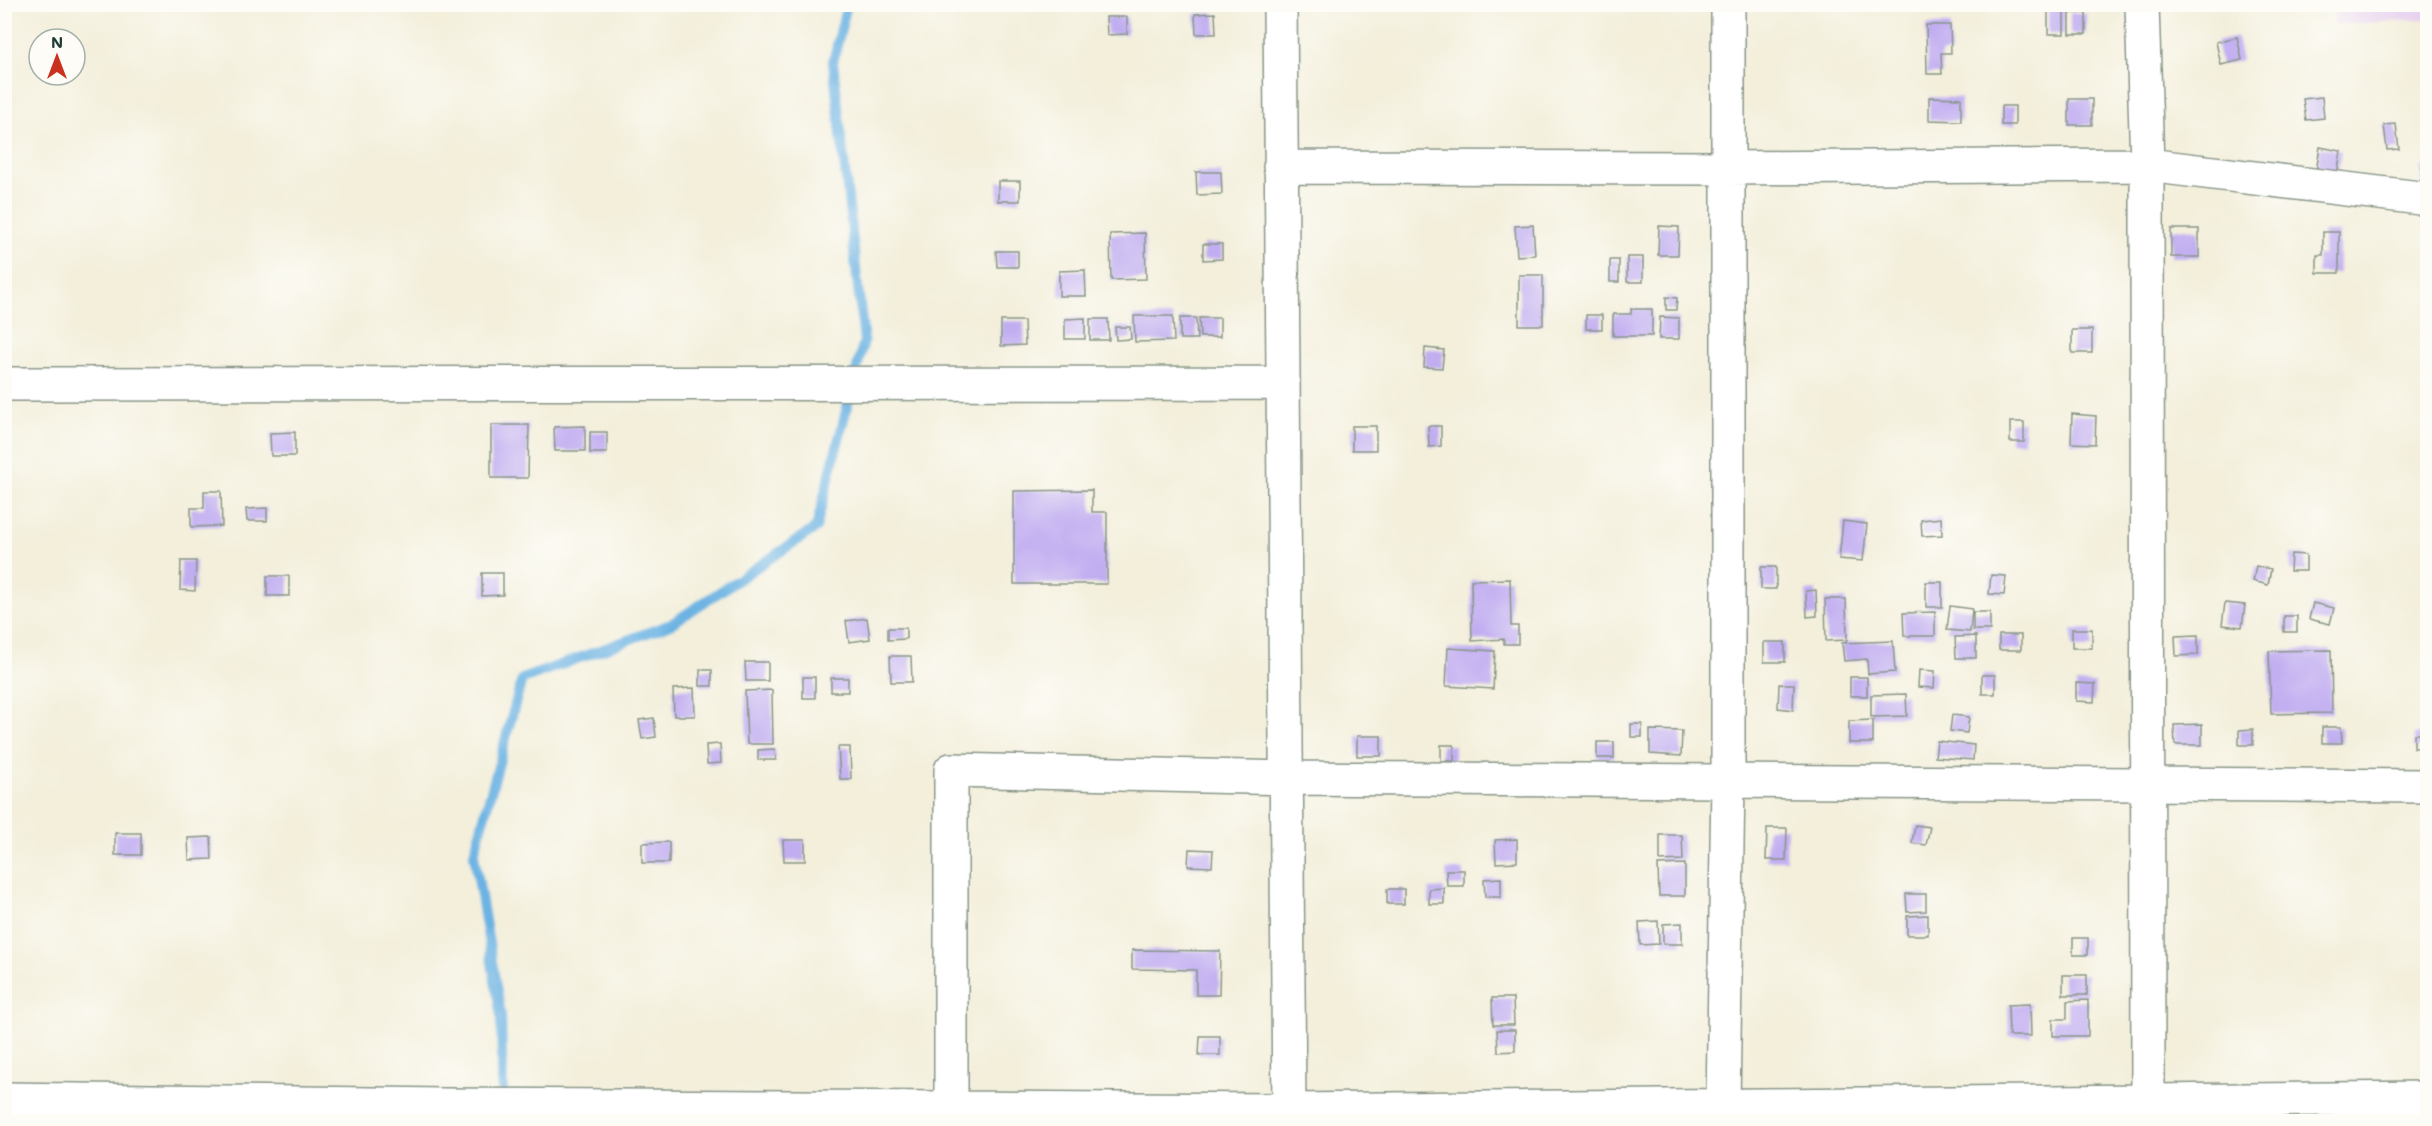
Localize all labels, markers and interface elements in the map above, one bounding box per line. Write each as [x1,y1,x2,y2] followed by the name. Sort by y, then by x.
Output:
[27,27,87,87] north arrow
[51,31,63,52] text: N

